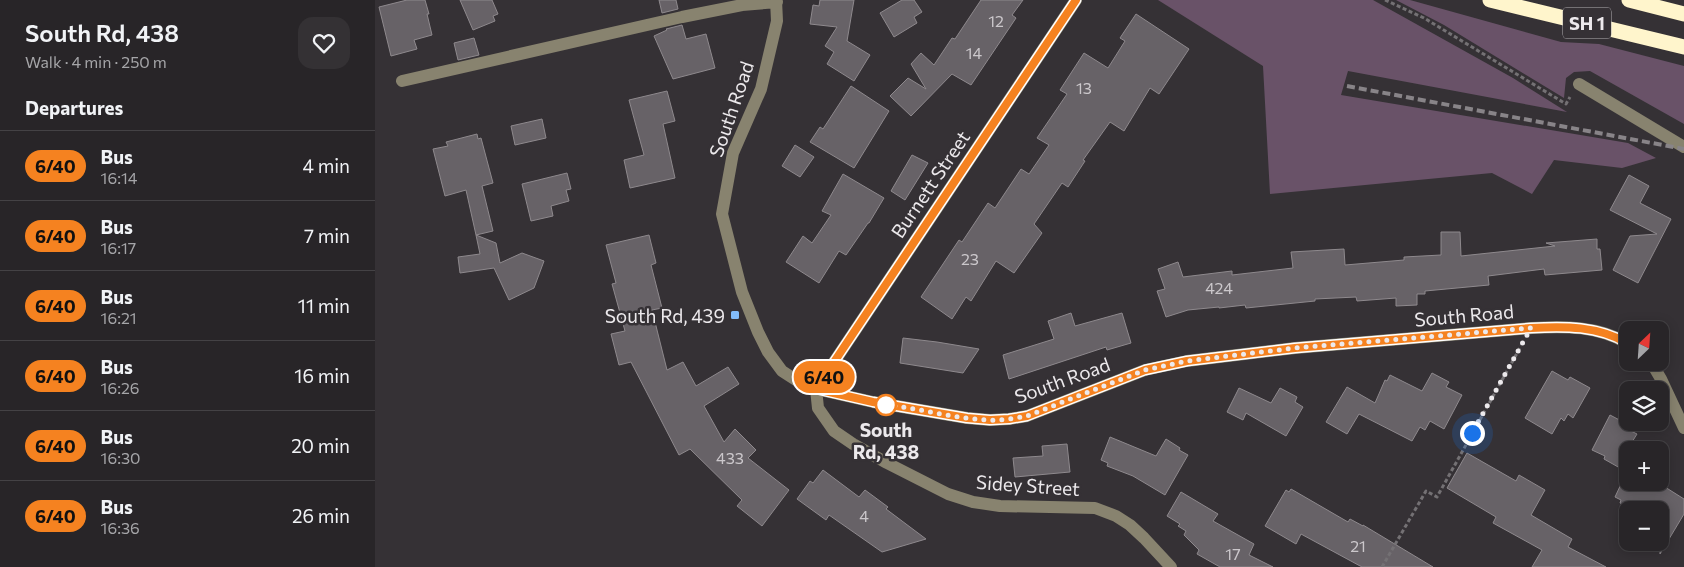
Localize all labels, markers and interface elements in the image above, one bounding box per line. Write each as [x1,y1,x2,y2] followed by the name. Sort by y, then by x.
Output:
[1563,7,1611,38] road number: SH 1
[988,11,1004,30] house number: 12
[298,17,350,69] button: heart
[25,18,179,47] text: South Rd, 438
[966,43,983,62] house number: 14
[25,52,167,71] text: Walk · 4 min · 250 m
[704,58,758,160] street label: South Road
[1076,78,1092,97] house number: 13
[25,96,123,119] text: Departures
[886,126,974,242] street label: Burnett Street
[101,145,133,168] text: Bus
[303,154,350,177] text: 4 min
[35,155,76,177] text: 6/40
[101,168,137,187] text: 16:14
[101,215,133,238] text: Bus
[304,224,350,247] text: 7 min
[35,225,76,247] text: 6/40
[101,238,136,257] text: 16:17
[961,249,979,268] house number: 23
[1205,278,1233,297] house number: 424
[101,285,133,308] text: Bus
[298,294,350,317] text: 11 min
[35,295,76,317] text: 6/40
[1413,299,1515,331] street label: South Road
[605,304,725,327] place label: South Rd, 439
[101,308,137,327] text: 16:21
[729,309,741,321] marker: South Rd, 439
[1619,321,1669,371] north arrow
[1619,321,1669,551] map controls
[1011,352,1113,408] street label: South Road
[101,355,133,378] text: Bus
[789,361,859,393] line badge: 6/40
[294,364,350,387] text: 16 min
[35,365,76,387] text: 6/40
[804,366,844,388] text: 6/40
[101,378,139,397] text: 16:26
[1619,381,1669,431] button: layers
[875,394,897,416] marker: South Rd, 438
[853,418,919,463] place label: South Rd, 438
[1460,421,1485,446] your location
[101,425,133,448] text: Bus
[291,434,350,457] text: 20 min
[35,435,76,457] text: 6/40
[1619,441,1669,491] button: +
[101,448,141,467] text: 16:30
[716,448,744,467] house number: 433
[975,470,1081,500] street label: Sidey Street
[101,495,133,518] text: Bus
[1619,501,1669,551] button: −
[292,504,350,527] text: 26 min
[35,505,76,527] text: 6/40
[859,506,869,525] house number: 4
[101,518,140,537] text: 16:36
[1350,536,1366,555] house number: 21
[1225,544,1241,563] house number: 17

